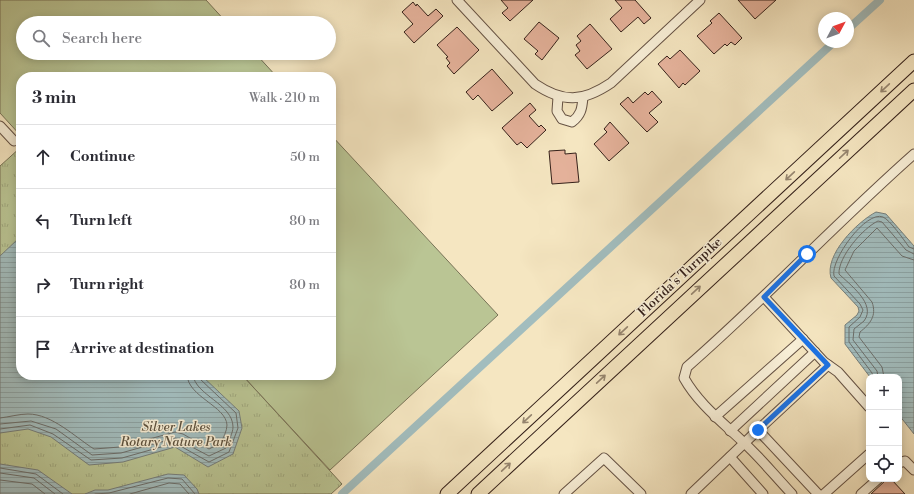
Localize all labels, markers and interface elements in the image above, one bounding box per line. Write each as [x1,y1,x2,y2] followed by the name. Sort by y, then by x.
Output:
[818,12,854,48] north arrow
[16,16,336,60] search box
[30,27,52,49] icon: search
[62,29,142,48] text: Search here
[880,83,890,92] one-way arrow
[32,87,76,109] text: 3 min
[249,90,320,106] text: Walk · 210 m
[32,146,54,168] icon: ahead
[70,147,135,166] text: Continue
[290,149,320,165] text: 50 m
[838,150,849,159] one-way arrow
[785,171,795,181] one-way arrow
[32,210,54,232] icon: left
[70,211,132,230] text: Turn left
[289,213,320,229] text: 80 m
[635,234,726,320] street label: Florida's Turnpike
[798,245,816,263] route start
[32,274,54,296] icon: right
[70,275,144,294] text: Turn right
[289,277,320,293] text: 80 m
[691,285,701,295] one-way arrow
[618,326,628,335] one-way arrow
[32,338,54,360] icon: arrive
[70,339,214,358] text: Arrive at destination
[596,374,606,383] one-way arrow
[866,374,902,482] map controls
[866,374,902,410] button: +
[866,410,902,446] button: −
[522,415,532,424] one-way arrow
[119,419,232,450] park label: Silver Lakes Rotary Nature Park
[749,421,767,439] route end
[866,446,902,482] button: locate
[501,463,511,472] one-way arrow

